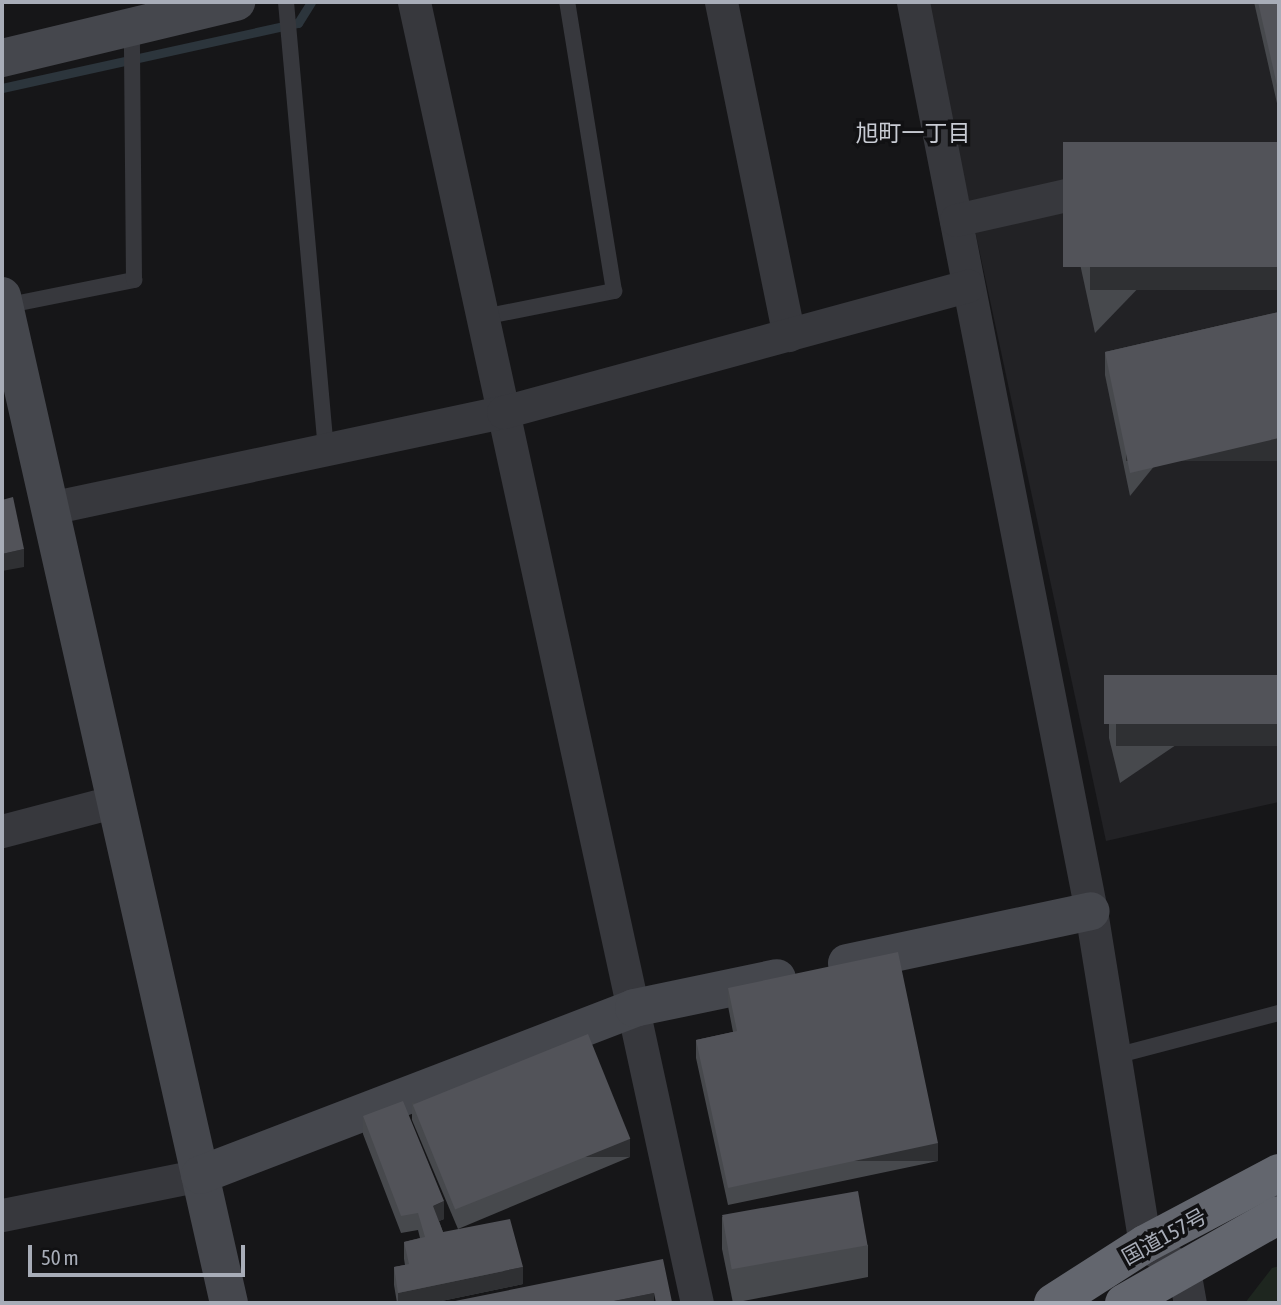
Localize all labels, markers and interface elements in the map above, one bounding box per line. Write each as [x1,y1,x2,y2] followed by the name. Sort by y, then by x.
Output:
[856,119,970,147] district label: 旭町一丁目
[1117,1203,1211,1269] street label: 国道157号
[32,1232,248,1276] scale bar
[41,1245,79,1269] text: 50 m

